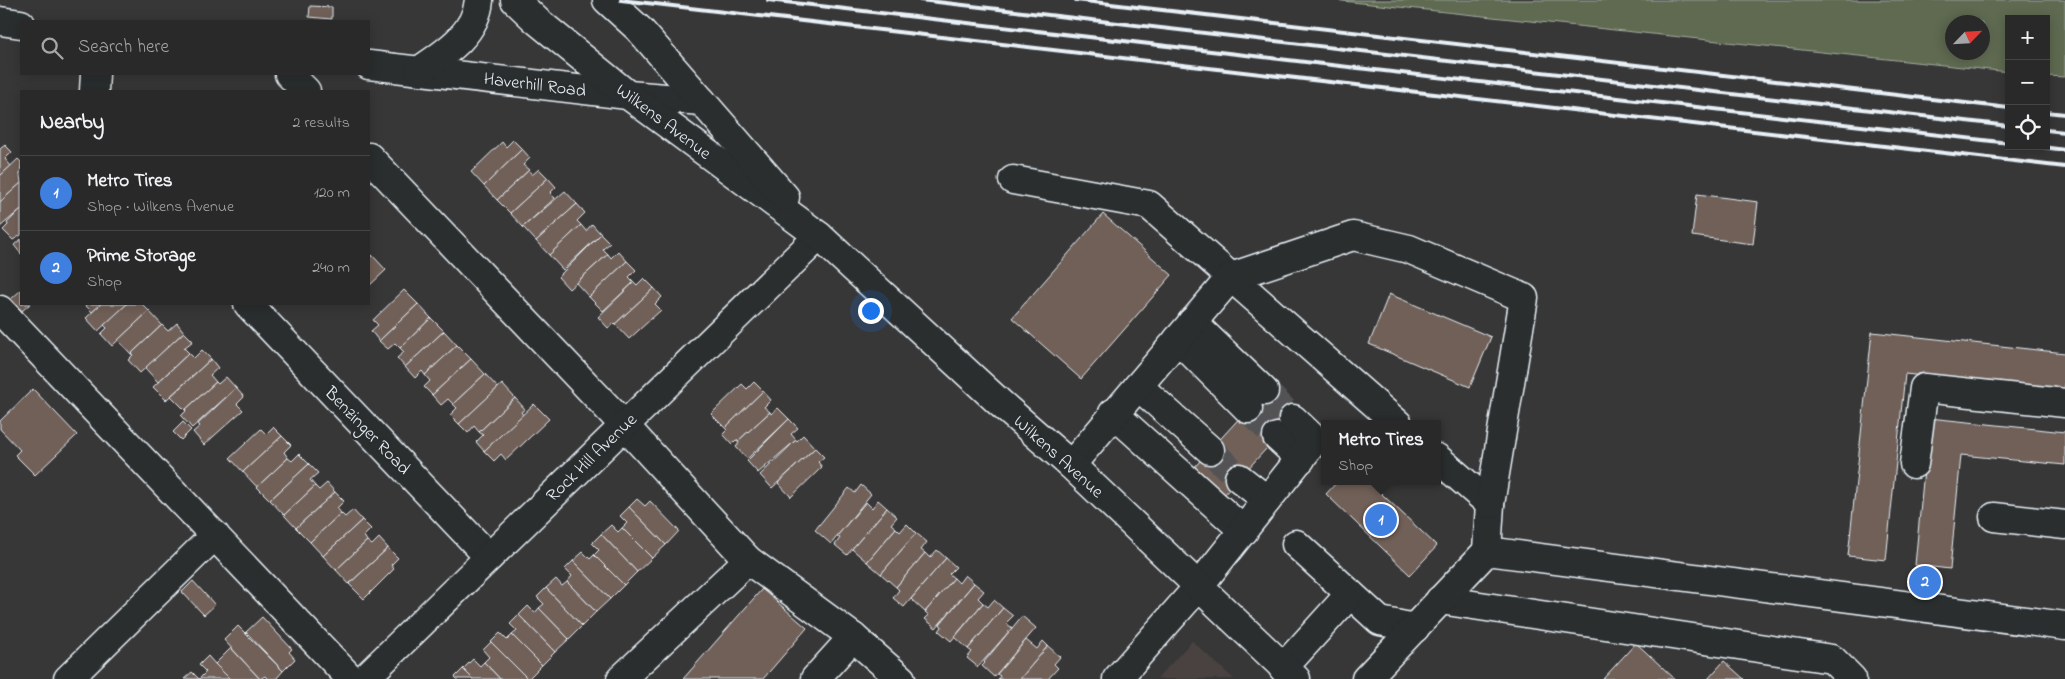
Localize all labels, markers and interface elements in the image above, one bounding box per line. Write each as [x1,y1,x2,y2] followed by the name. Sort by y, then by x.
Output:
[1945,15,1990,60] north arrow
[2005,15,2050,150] map controls
[2005,15,2050,60] button: +
[20,20,370,75] search box
[38,34,66,62] icon: search
[78,34,169,61] text: Search here
[2005,60,2050,105] button: −
[482,67,587,105] street label: Haverhill Road
[610,78,717,168] street label: Wilkens Avenue
[2005,105,2050,150] button: locate
[40,108,104,138] text: Nearby
[292,111,350,135] text: 2 results
[87,168,172,195] text: Metro Tires
[53,181,59,205] text: 1
[314,181,350,205] text: 120 m
[87,195,234,219] text: Shop · Wilkens Avenue
[87,243,196,270] text: Prime Storage
[52,256,60,280] text: 2
[312,256,350,280] text: 240 m
[87,270,122,294] text: Shop
[858,298,884,324] your location
[316,381,416,482] street label: Benzinger Road
[541,408,644,509] street label: Rock Hill Avenue
[1007,410,1109,506] street label: Wilkens Avenue
[1321,420,1441,485] popup
[1338,427,1424,454] text: Metro Tires
[1338,454,1373,478] text: Shop
[1365,501,1397,539] pin: 1
[1909,563,1941,601] pin: 2

